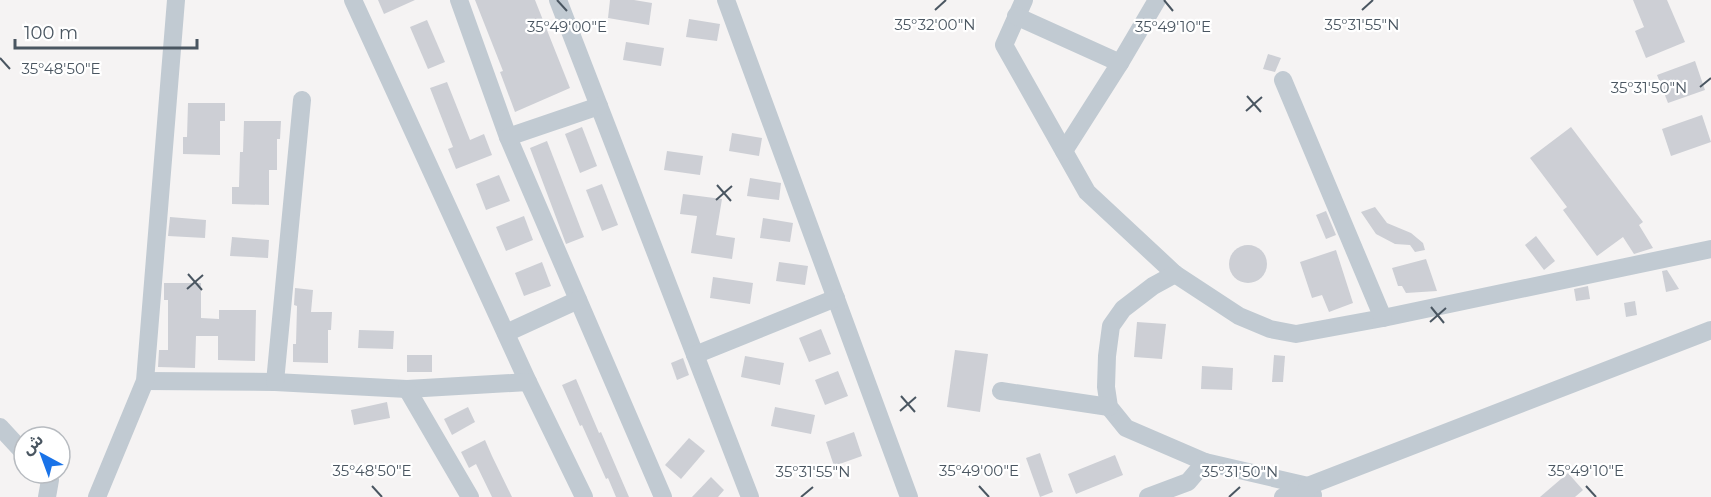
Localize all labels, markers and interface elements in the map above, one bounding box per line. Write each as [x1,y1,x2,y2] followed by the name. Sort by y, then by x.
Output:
[15,12,196,50] scale bar
[895,15,975,34] text: 35°32'00"N
[1325,15,1399,34] text: 35°31'55"N
[527,17,607,36] text: 35°49'00"E
[1135,17,1211,36] text: 35°49'10"E
[24,22,78,44] text: 100 m
[21,59,101,78] text: 35°48'50"E
[1611,78,1687,97] text: 35°31'50"N
[12,425,72,485] north arrow
[18,430,47,458] text: ش
[332,461,412,480] text: 35°48'50"E
[939,461,1019,480] text: 35°49'00"E
[1548,461,1624,480] text: 35°49'10"E
[776,462,850,481] text: 35°31'55"N
[1202,462,1278,481] text: 35°31'50"N

